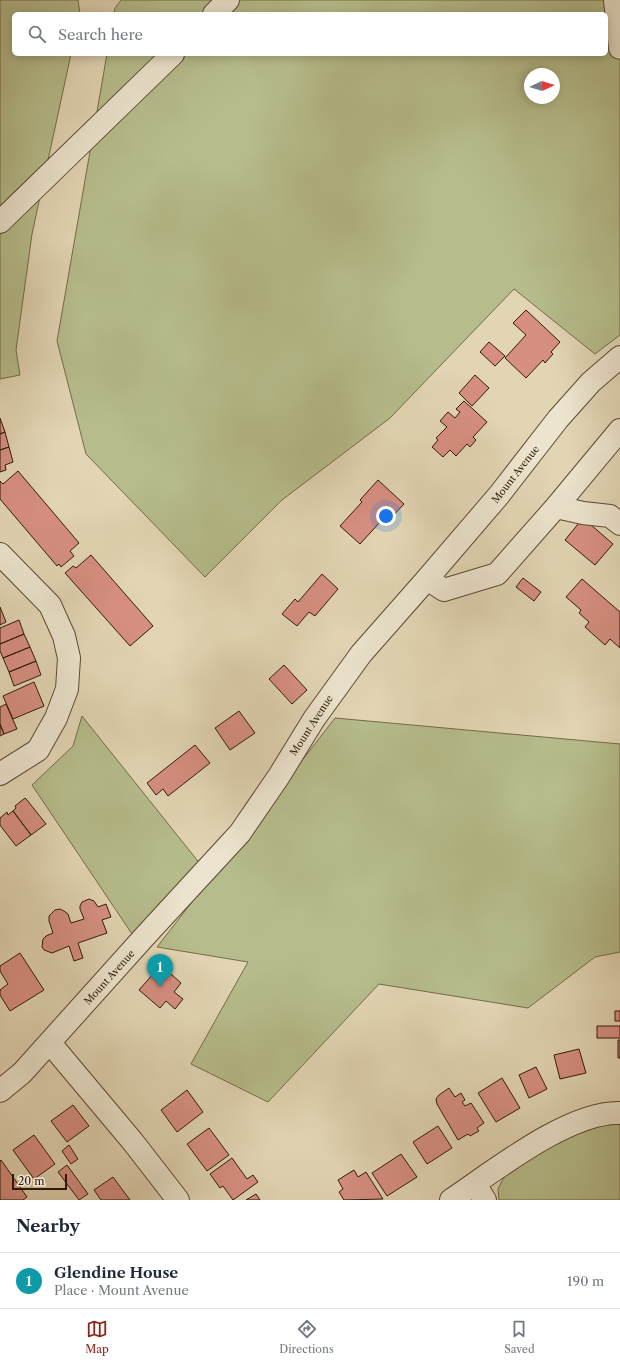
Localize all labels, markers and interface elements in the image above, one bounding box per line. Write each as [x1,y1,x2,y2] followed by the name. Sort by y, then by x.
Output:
[12,12,608,56] search box
[26,23,48,45] icon: search
[58,25,143,44] text: Search here
[524,68,560,104] north arrow
[489,443,542,506] street label: Mount Avenue
[376,506,396,526] your location
[287,692,336,758] street label: Mount Avenue
[81,947,138,1008] street label: Mount Avenue
[147,954,173,987] pin: 1
[12,1172,67,1191] scale bar
[18,1174,44,1188] text: 20 m
[16,1216,80,1236] text: Nearby
[54,1263,178,1282] text: Glendine House
[26,1273,32,1289] text: 1
[567,1273,604,1289] text: 190 m
[54,1282,189,1298] text: Place · Mount Avenue
[85,1318,109,1356] tab: Map
[279,1318,334,1356] tab: Directions
[504,1318,535,1356] tab: Saved

